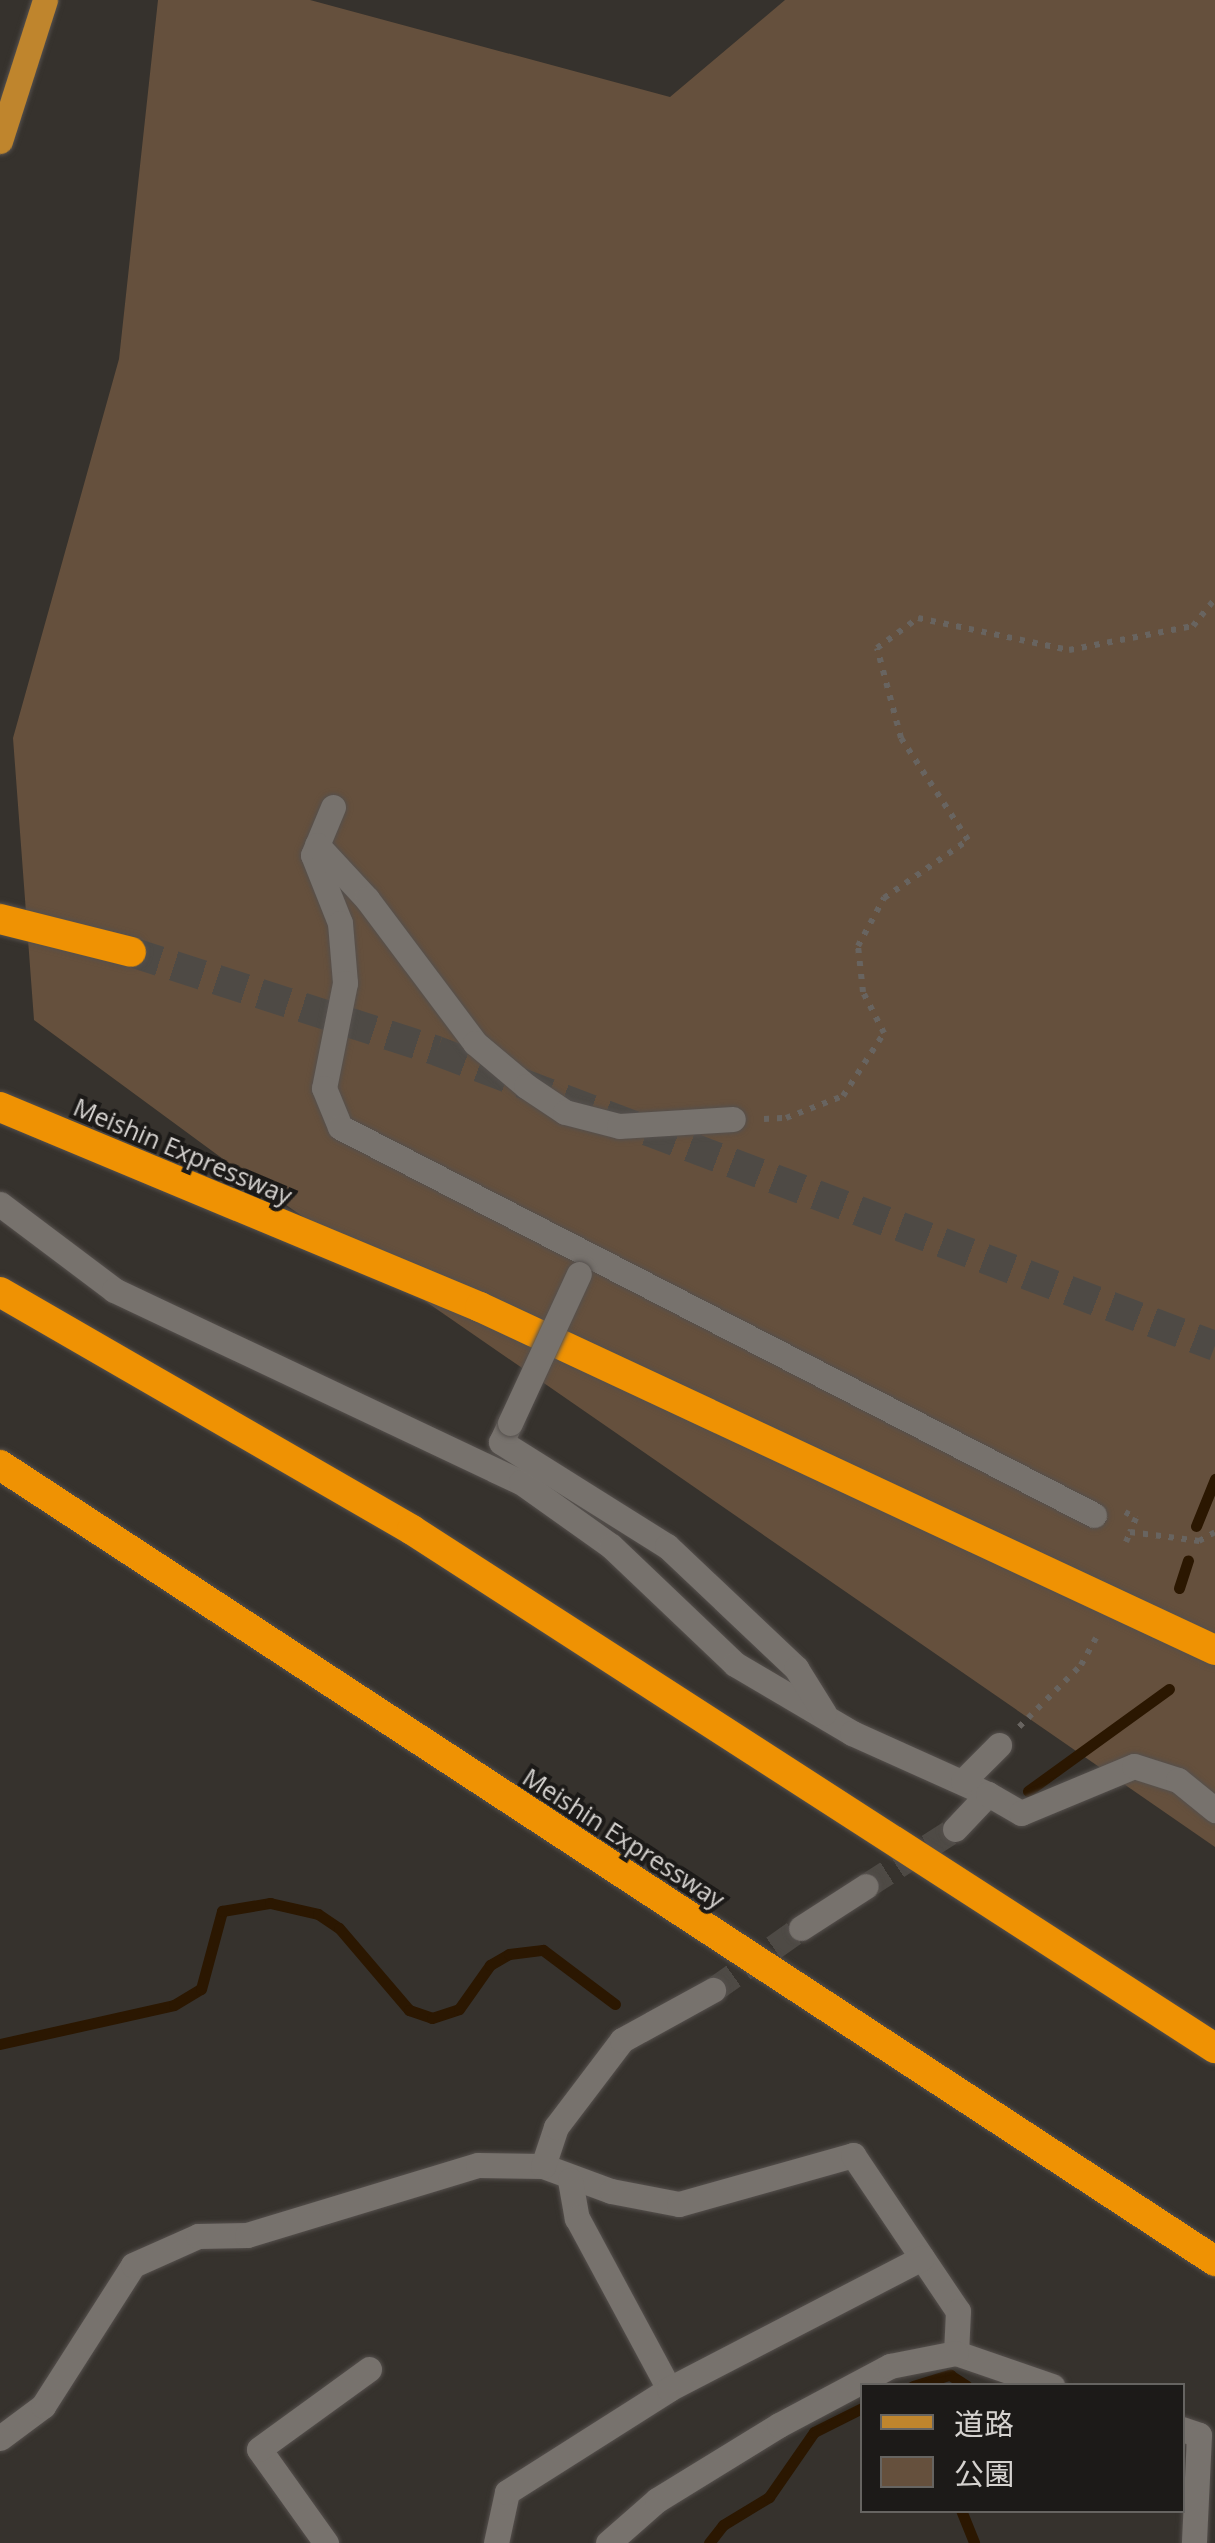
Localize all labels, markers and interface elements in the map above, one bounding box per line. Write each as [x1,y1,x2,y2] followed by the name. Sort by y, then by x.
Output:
[69,1091,297,1211] street label: Meishin Expressway
[518,1762,730,1914] street label: Meishin Expressway
[860,2383,1185,2513] legend
[954,2403,1014,2444] text: 道路
[954,2453,1014,2494] text: 公園

